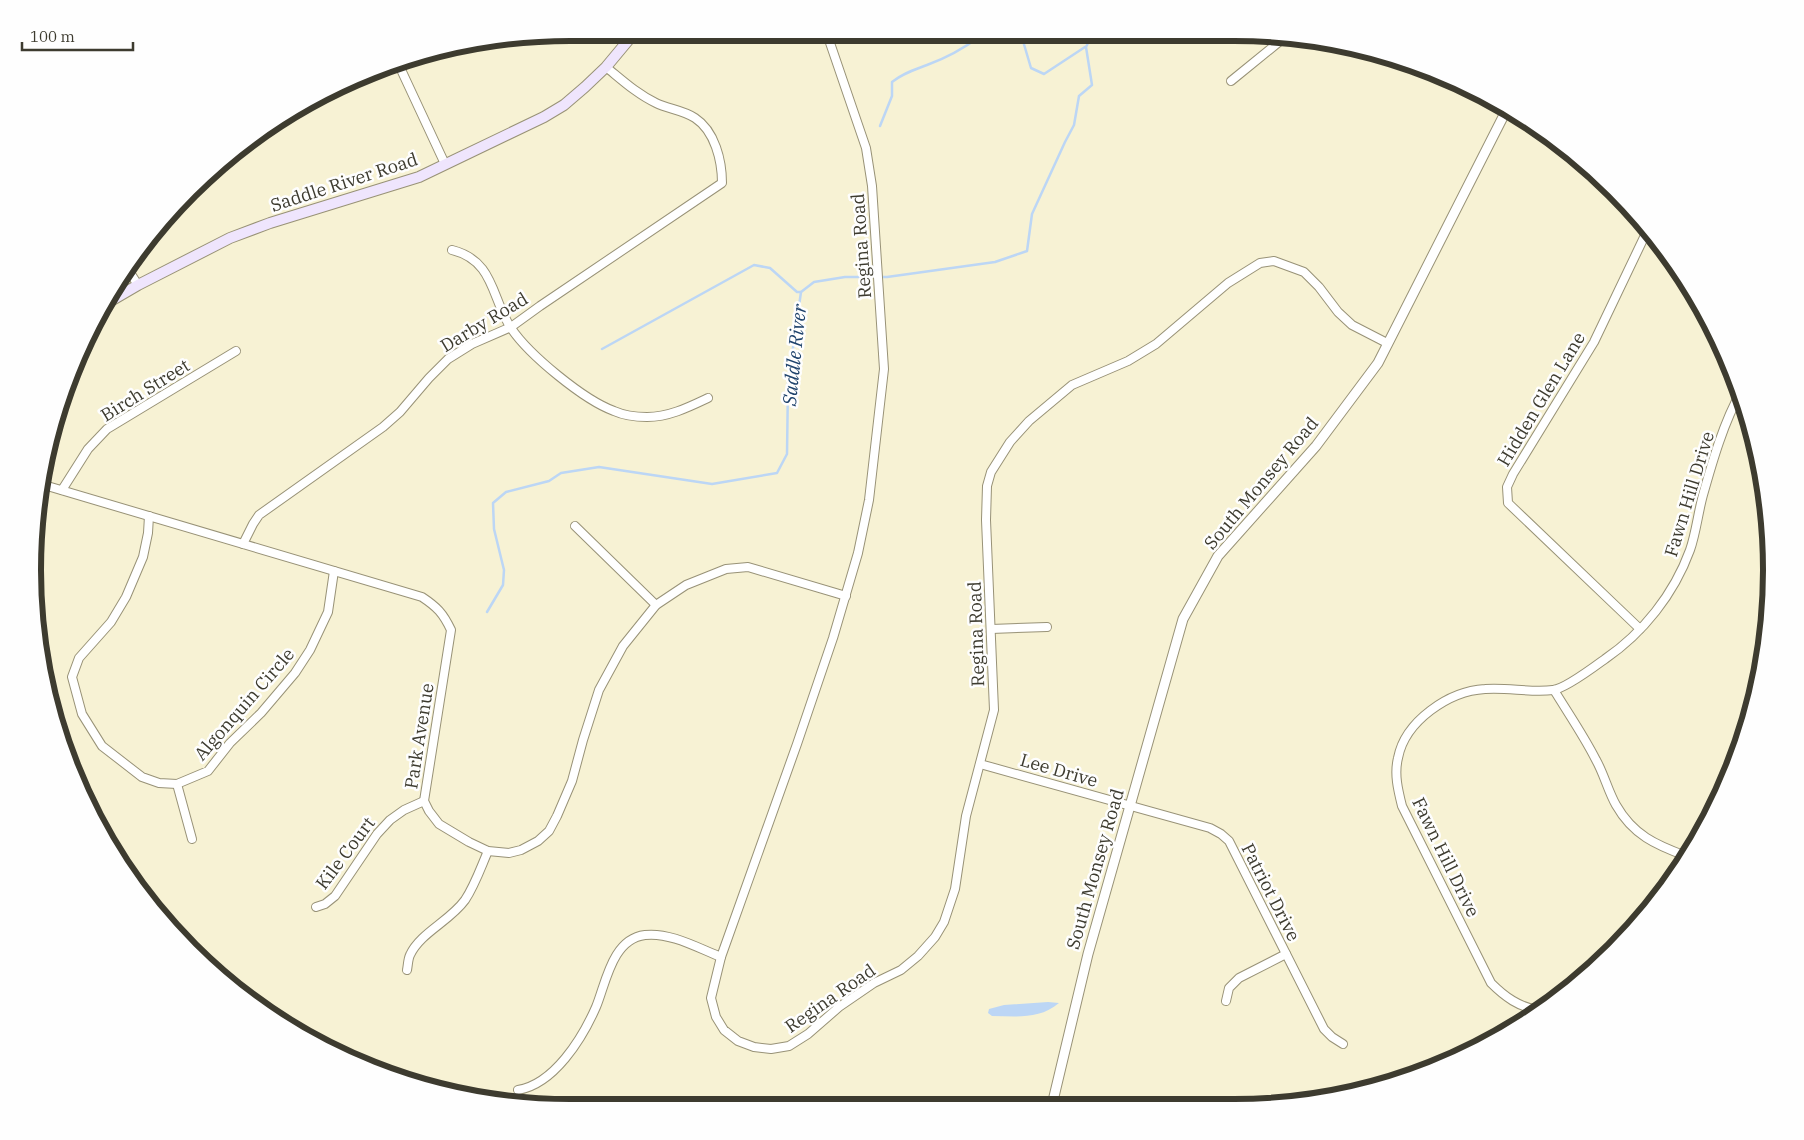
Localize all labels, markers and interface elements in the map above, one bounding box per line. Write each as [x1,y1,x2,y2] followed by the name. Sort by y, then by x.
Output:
[22,20,134,52] scale bar
[30,27,75,46] text: 100 m
[267,147,421,217] street label: Saddle River Road
[846,193,876,299] street label: Regina Road
[436,287,532,357] street label: Darby Road
[777,302,811,408] water label: Saddle River
[1492,328,1590,470] street label: Hidden Glen Lane
[96,353,194,427] street label: Birch Street
[1199,412,1323,554] street label: South Monsey Road
[1659,428,1719,560] street label: Fawn Hill Drive
[963,581,989,687] street label: Regina Road
[189,643,299,765] street label: Algonquin Circle
[399,681,439,791] street label: Park Avenue
[1018,748,1100,792] street label: Lee Drive
[1061,786,1129,952] street label: South Monsey Road
[1407,793,1485,921] street label: Fawn Hill Drive
[310,812,380,894] street label: Kile Court
[1237,839,1305,945] street label: Patriot Drive
[780,958,880,1038] street label: Regina Road

